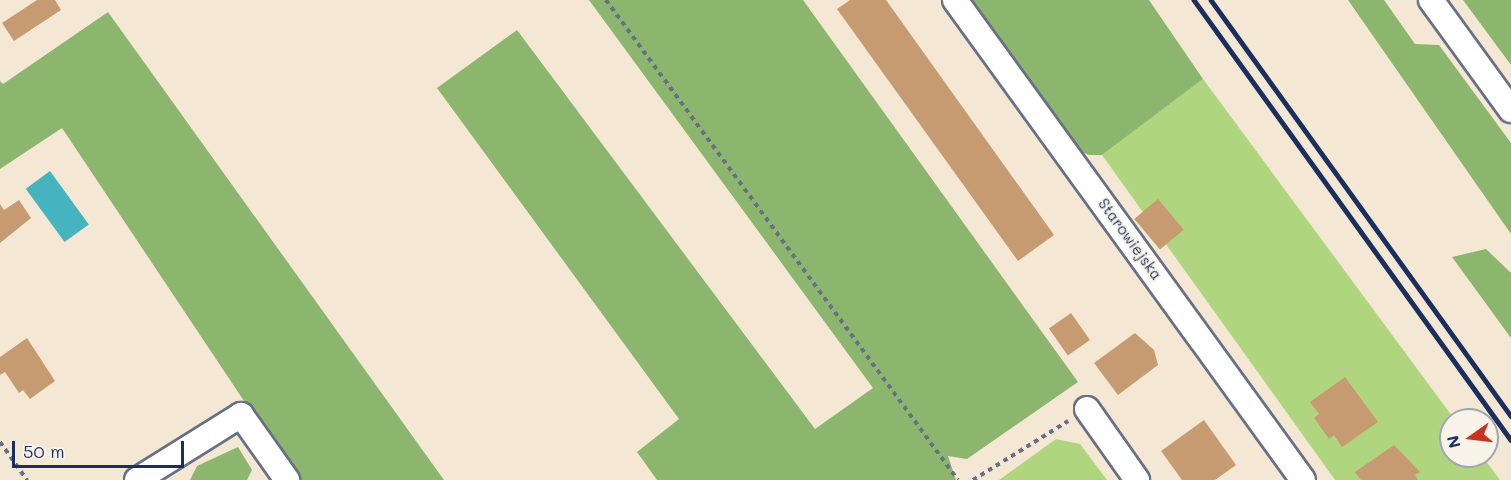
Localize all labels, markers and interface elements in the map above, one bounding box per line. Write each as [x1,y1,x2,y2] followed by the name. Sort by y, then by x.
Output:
[1095,195,1165,283] street label: Starowiejska
[1439,408,1499,468] north arrow
[15,429,188,467] scale bar
[1441,434,1465,450] text: N
[23,439,65,463] text: 50 m

